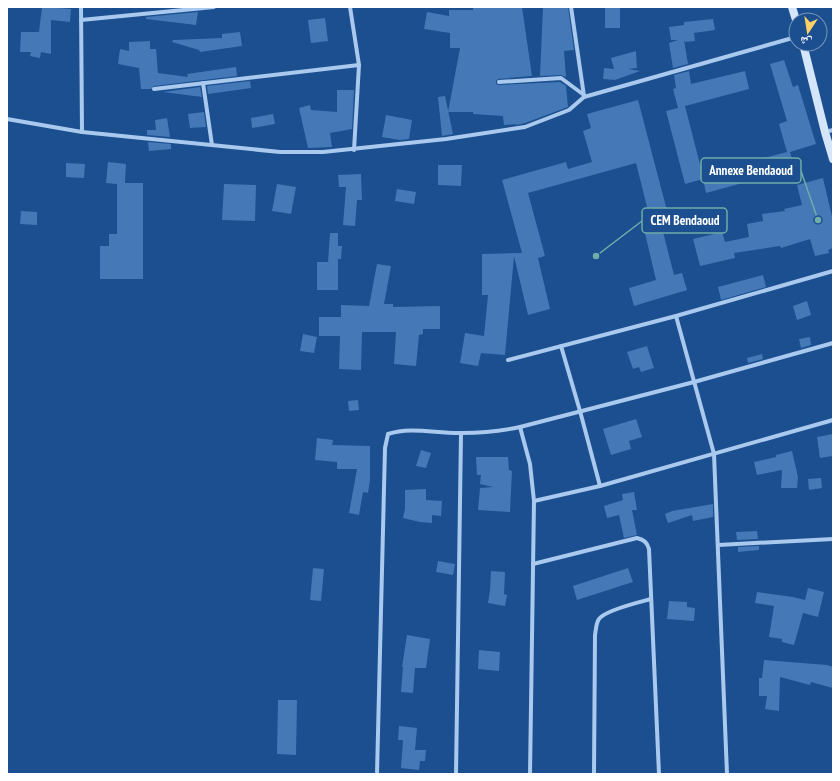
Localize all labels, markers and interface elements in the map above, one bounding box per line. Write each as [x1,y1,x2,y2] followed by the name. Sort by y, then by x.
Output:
[788,12,828,52] north arrow
[798,33,813,50] text: ش
[701,158,801,183] callout: Annexe Bendaoud
[708,162,793,179] text: Annexe Bendaoud
[642,208,727,233] callout: CEM Bendaoud
[650,212,720,229] text: CEM Bendaoud

